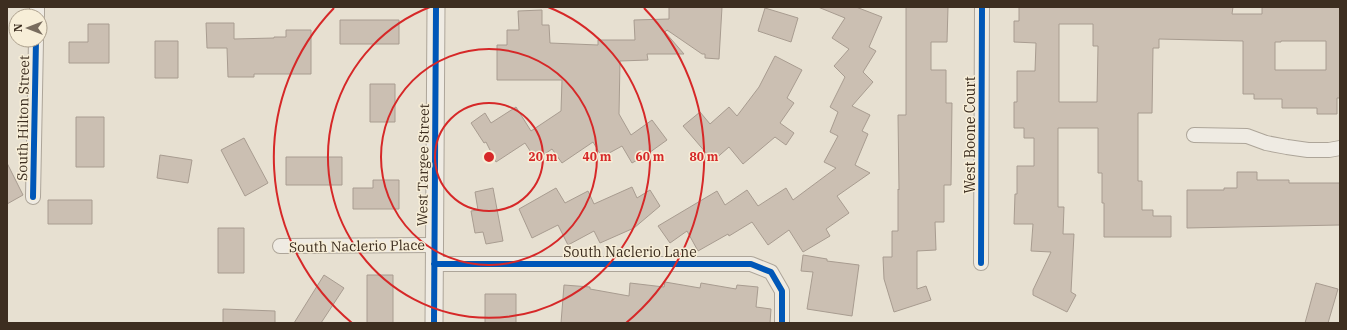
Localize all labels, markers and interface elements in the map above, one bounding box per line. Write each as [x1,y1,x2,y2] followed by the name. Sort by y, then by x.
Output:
[8,8,48,48] north arrow
[11,23,25,32] text: N
[13,55,33,181] street label: South Hilton Street
[961,76,979,194] street label: West Boone Court
[413,103,433,227] street label: West Targee Street
[529,149,558,164] text: 20 m
[583,149,612,164] text: 40 m
[636,149,665,164] text: 60 m
[690,149,719,164] text: 80 m
[482,150,496,164] centre of rings
[289,236,425,256] street label: South Naclerio Place
[563,243,697,261] street label: South Naclerio Lane

